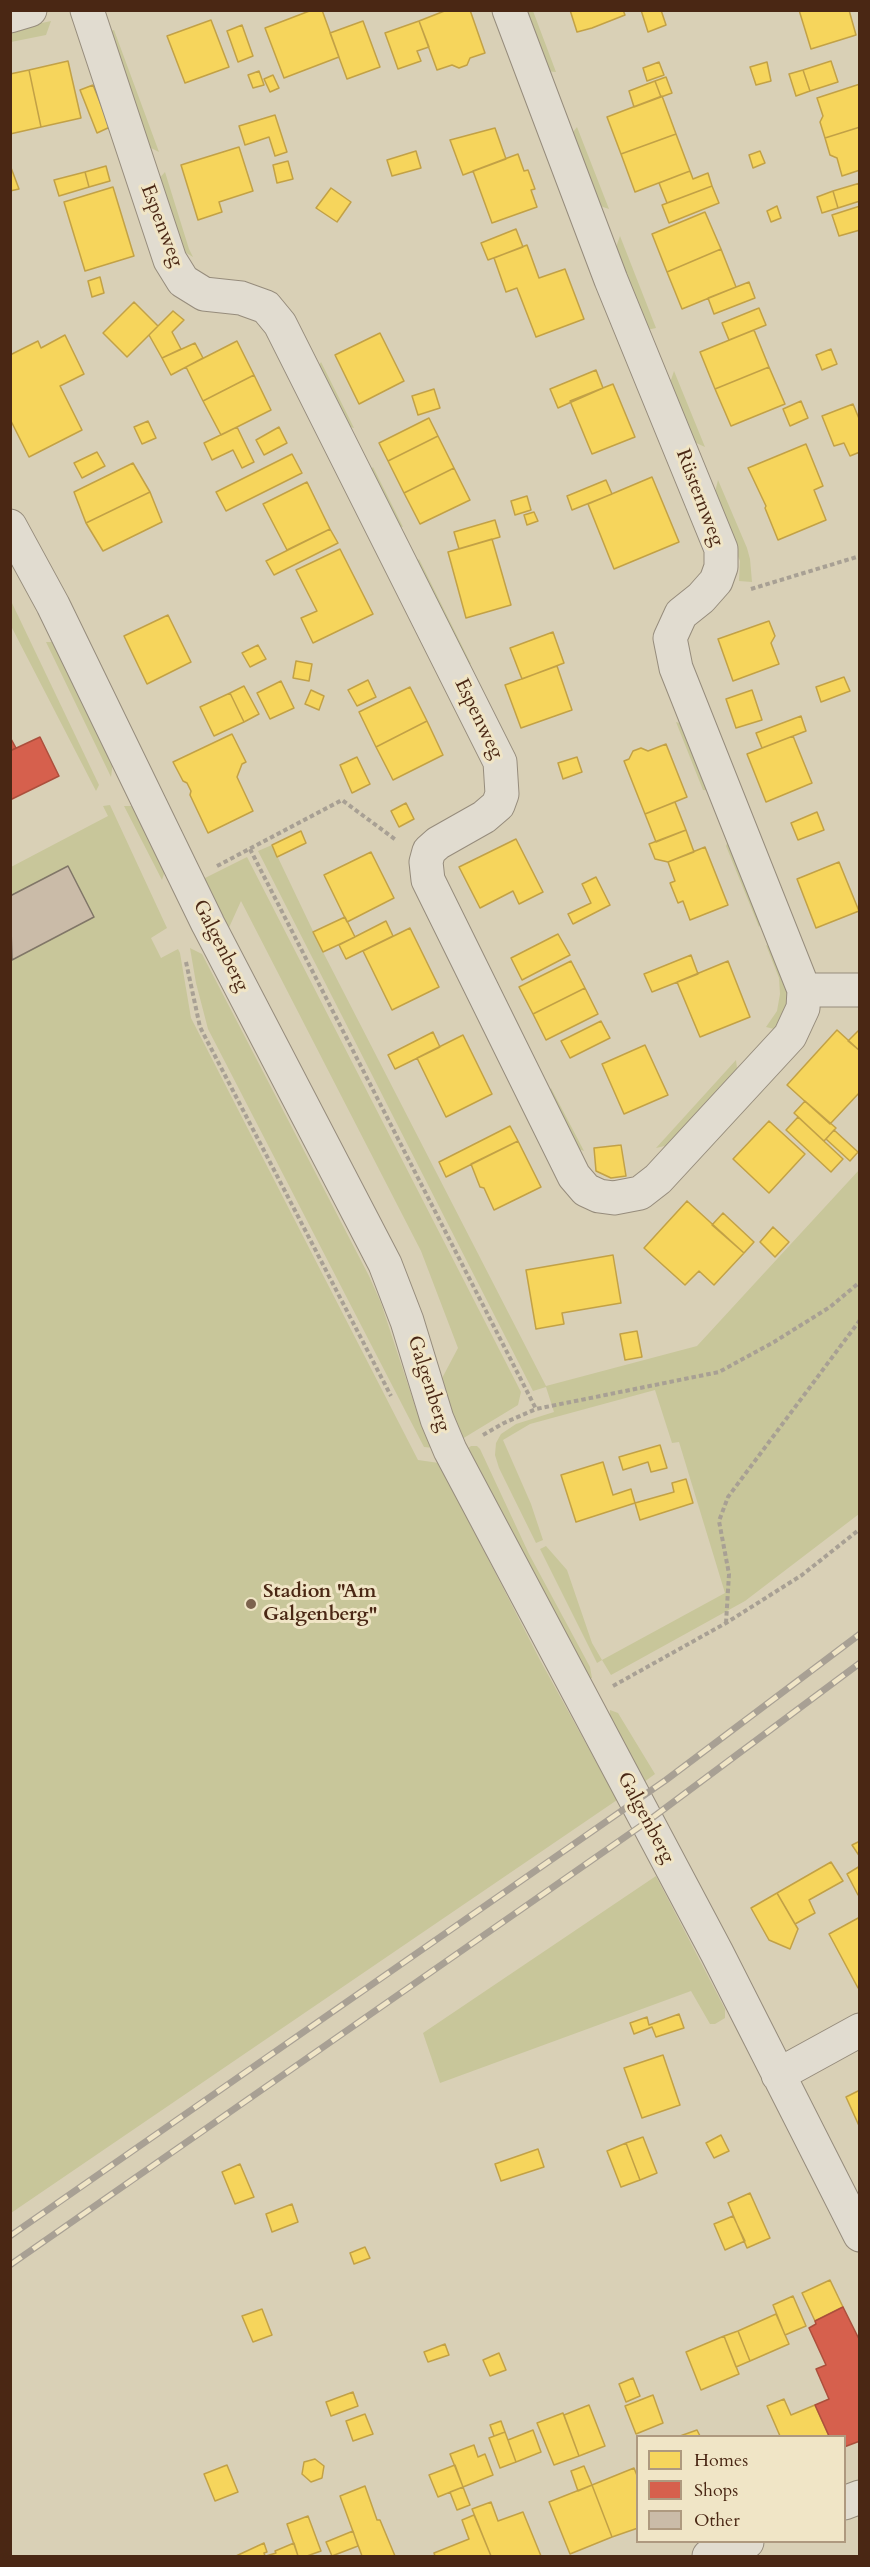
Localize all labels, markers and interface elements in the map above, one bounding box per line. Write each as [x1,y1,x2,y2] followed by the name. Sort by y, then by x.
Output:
[134,181,188,271] street label: Espenweg
[670,446,728,550] street label: Rüsternweg
[448,675,508,763] street label: Espenweg
[187,896,253,996] street label: Galgenberg
[401,1333,455,1435] street label: Galgenberg
[263,1580,377,1627] place label: Stadion "Am Galgenberg"
[244,1597,258,1611] marker: Stadion "Am Galgenberg"
[611,1768,679,1868] street label: Galgenberg
[636,2435,846,2543] legend
[694,2448,748,2473] text: Homes
[694,2478,738,2503] text: Shops
[694,2508,740,2533] text: Other

